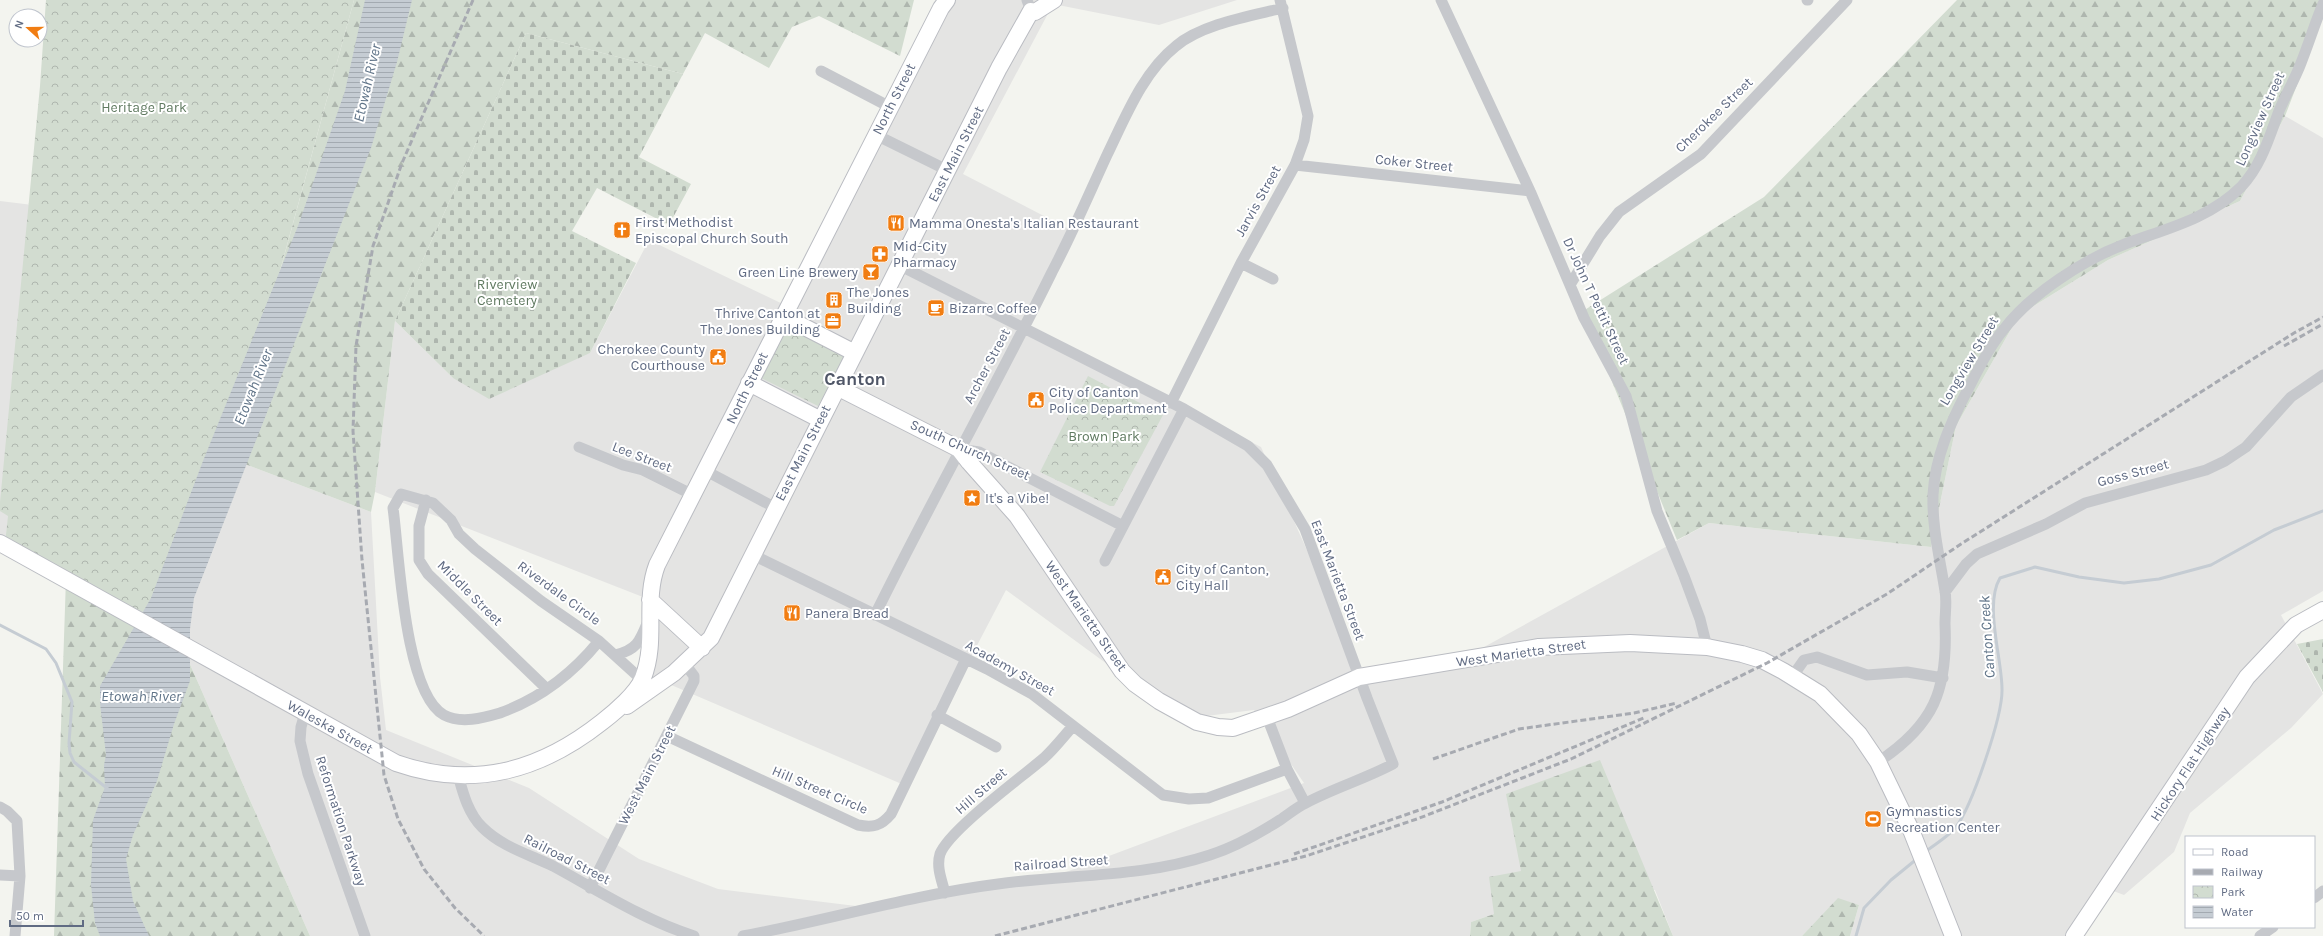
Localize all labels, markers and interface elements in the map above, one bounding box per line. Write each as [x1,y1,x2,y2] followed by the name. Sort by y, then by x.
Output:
[8,8,48,48] north arrow
[12,19,27,31] text: N
[349,41,385,124] water label: Etowah River
[869,60,919,138] street label: North Street
[2232,69,2288,169] street label: Longview Street
[1672,74,1756,156] street label: Cherokee Street
[101,99,187,116] park label: Heritage Park
[924,103,988,205] street label: East Main Street
[1374,150,1454,176] street label: Coker Street
[1231,162,1285,240] street label: Jarvis Street
[886,213,906,233] restaurant icon: Mamma Onesta's Italian Restaurant
[635,214,788,247] place label: First Methodist Episcopal Church South
[909,215,1139,232] place label: Mamma Onesta's Italian Restaurant
[612,220,632,240] church icon: First Methodist Episcopal Church South
[1559,235,1633,367] street label: Dr John T Pettit Street
[893,238,957,271] place label: Mid-City Pharmacy
[870,244,890,264] pharmacy icon: Mid-City Pharmacy
[861,262,881,282] bar icon: Green Line Brewery
[738,264,858,281] place label: Green Line Brewery
[477,276,538,309] park label: Riverview Cemetery
[847,284,909,317] place label: The Jones Building
[824,290,844,310] building icon: The Jones Building
[926,298,946,318] cafe icon: Bizarre Coffee
[949,300,1037,317] place label: Bizarre Coffee
[700,305,820,338] place label: Thrive Canton at The Jones Building
[823,311,843,331] office icon: Thrive Canton at The Jones Building
[1936,313,2002,409] street label: Longview Street
[960,325,1014,407] street label: Archer Street
[598,341,705,374] place label: Cherokee County Courthouse
[230,346,277,427] water label: Etowah River
[708,347,728,367] public building icon: Cherokee County Courthouse
[722,349,772,427] street label: North Street
[824,368,886,390] district label: Canton
[1049,384,1167,417] place label: City of Canton Police Department
[1026,390,1046,410] public building icon: City of Canton Police Department
[771,402,835,504] street label: East Main Street
[907,416,1033,484] street label: South Church Street
[1068,428,1140,445] park label: Brown Park
[610,438,674,476] street label: Lee Street
[2095,455,2171,491] street label: Goss Street
[962,488,982,508] place icon: It's a Vibe!
[985,490,1049,507] place label: It's a Vibe!
[1307,517,1369,643] street label: East Marietta Street
[434,557,506,629] street label: Middle Street
[514,557,604,629] street label: Riverdale Circle
[1041,557,1131,675] street label: West Marietta Street
[1176,561,1269,594] place label: City of Canton, City Hall
[1153,567,1173,587] public building icon: City of Canton, City Hall
[1975,595,1999,679] water label: Canton Creek
[782,603,802,623] restaurant icon: Panera Bread
[805,605,889,622] place label: Panera Bread
[1455,635,1587,671] street label: West Marietta Street
[962,636,1058,700] street label: Academy Street
[101,687,182,705] water label: Etowah River
[284,696,376,758] street label: Waleska Street
[2147,703,2234,824] street label: Hickory Flat Highway
[615,723,679,827] street label: West Main Street
[312,754,370,889] street label: Reformation Parkway
[769,762,871,818] street label: Hill Street Circle
[952,764,1010,818] street label: Hill Street
[1886,803,2000,836] place label: Gymnastics Recreation Center
[1863,809,1883,829] sports icon: Gymnastics Recreation Center
[521,830,613,888] street label: Railroad Street
[2185,836,2315,928] legend
[2221,845,2249,859] text: Road
[1013,851,1109,875] street label: Railroad Street
[2221,865,2263,879] text: Railway
[2221,885,2246,899] text: Park
[10,902,83,928] scale bar
[2221,905,2254,919] text: Water
[16,909,44,923] text: 50 m

